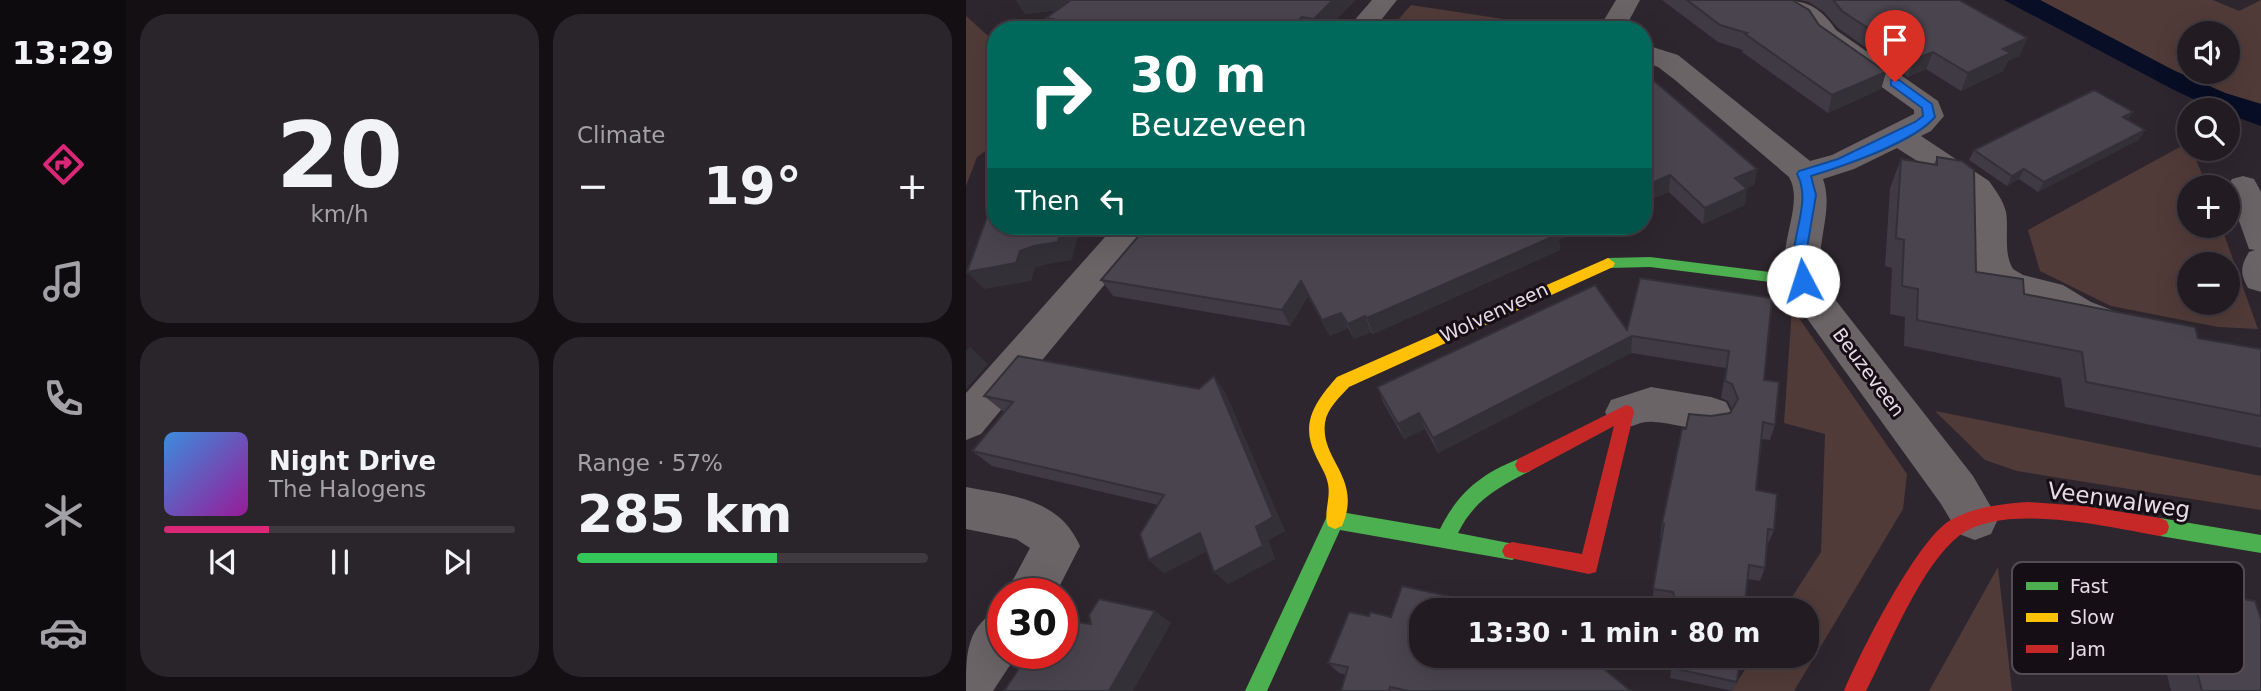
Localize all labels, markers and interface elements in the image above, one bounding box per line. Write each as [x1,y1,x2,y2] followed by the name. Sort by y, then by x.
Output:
[1865,10,1925,82] pin
[1876,21,1914,59] icon: arrive
[2177,21,2240,315] map controls
[2177,21,2240,84] button: sound
[12,34,114,72] text: 13:29
[1130,47,1266,104] text: 30 m
[1015,49,1106,140] icon: right
[2177,98,2240,161] button: search
[276,103,403,208] text: 20
[1130,106,1307,144] text: Beuzeveen
[577,122,666,148] text: Climate
[39,140,88,189] icon: directions
[703,156,802,216] text: 19°
[577,164,609,208] text: −
[896,164,928,208] text: +
[2177,175,2240,238] button: +
[1094,182,1132,220] icon: left
[1015,186,1080,216] text: Then
[310,201,369,227] text: km/h
[1766,244,1840,318] position arrow
[2177,252,2240,315] button: −
[39,257,88,306] icon: music
[1437,277,1551,347] street label: Wolvenveen
[1829,323,1909,421] street label: Beuzeveen
[39,374,88,423] icon: phone
[269,446,436,476] text: Night Drive
[577,450,723,476] text: Range · 57%
[269,476,426,502] text: The Halogens
[2046,477,2192,523] street label: Veenwalweg
[577,484,792,544] text: 285 km
[39,491,88,540] icon: climate
[204,543,242,581] icon: previous
[321,543,359,581] icon: pause
[438,543,476,581] icon: next
[2012,562,2244,674] legend
[2070,575,2108,597] text: Fast
[987,578,1078,669] speed limit sign: 30
[2070,606,2115,628] text: Slow
[39,608,88,657] icon: car
[1468,618,1760,648] text: 13:30 · 1 min · 80 m
[2069,638,2106,660] text: Jam

